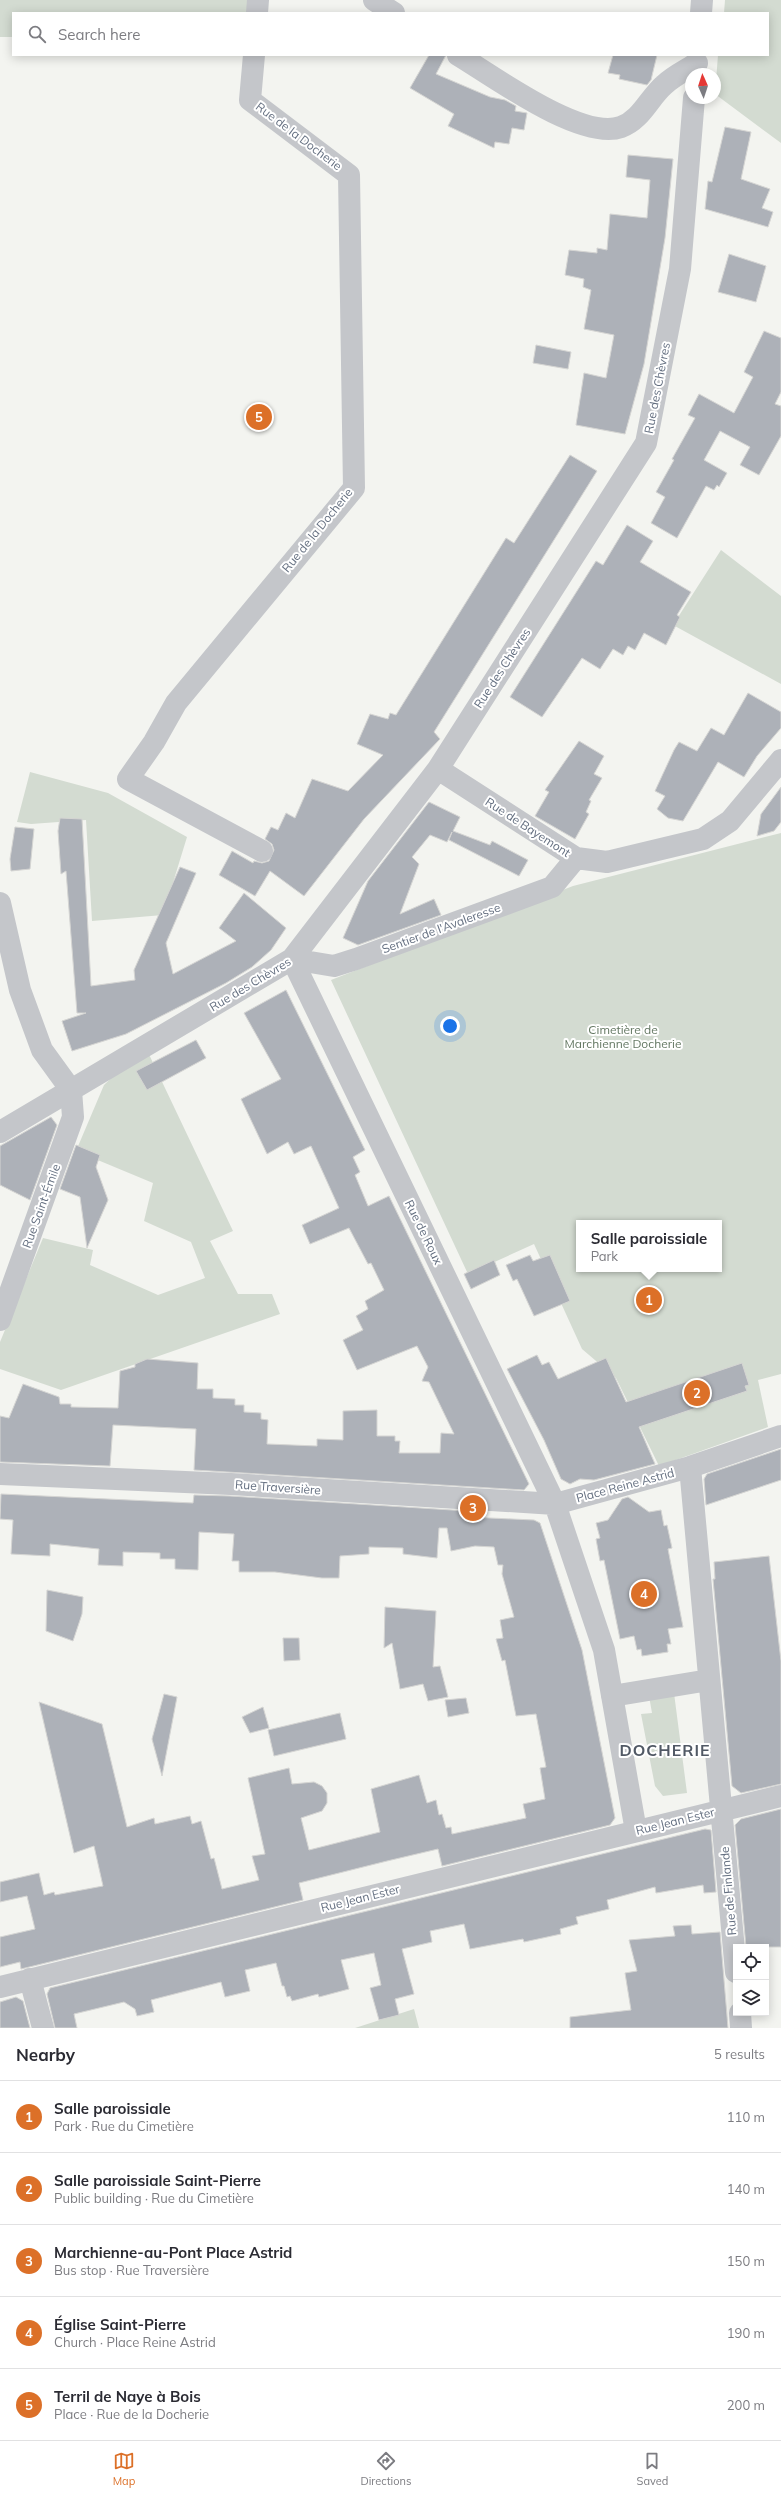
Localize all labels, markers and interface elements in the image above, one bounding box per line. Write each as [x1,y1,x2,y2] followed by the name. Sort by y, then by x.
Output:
[12,12,769,56] search box
[26,23,48,45] icon: search
[58,25,140,44] text: Search here
[685,68,721,104] north arrow
[253,99,345,173] street label: Rue de la Docherie
[641,341,673,435] street label: Rue des Chèvres
[246,402,272,432] pin: 5
[278,485,356,575] street label: Rue de la Docherie
[471,625,534,711] street label: Rue des Chèvres
[483,794,573,860] street label: Rue de Bayemont
[380,900,502,956] street label: Sentier de l'Avaleresse
[206,954,294,1014] street label: Rue des Chèvres
[440,1016,460,1036] your location
[565,1022,681,1051] park label: Cimetière de Marchienne Docherie
[19,1162,63,1250] street label: Rue Saint-Émile
[402,1197,446,1267] street label: Rue de Roux
[576,1220,722,1272] popup
[591,1229,707,1248] text: Salle paroissiale
[591,1248,618,1264] text: Park
[636,1285,662,1315] pin: 1
[684,1378,710,1408] pin: 2
[574,1465,676,1505] street label: Place Reine Astrid
[235,1477,321,1497] street label: Rue Traversière
[460,1493,486,1523] pin: 3
[631,1579,657,1609] pin: 4
[620,1740,710,1760] district label: DOCHERIE
[634,1804,717,1838] street label: Rue Jean Ester
[717,1846,739,1936] street label: Rue de Finlande
[319,1881,402,1915] street label: Rue Jean Ester
[733,1944,769,2016] map controls
[733,1944,769,1980] button: locate
[733,1980,769,2016] button: layers
[16,2044,75,2065] text: Nearby
[714,2046,765,2062] text: 5 results
[54,2099,171,2118] text: Salle paroissiale
[25,2109,33,2125] text: 1
[727,2109,765,2125] text: 110 m
[54,2118,194,2134] text: Park · Rue du Cimetière
[54,2171,261,2190] text: Salle paroissiale Saint-Pierre
[25,2181,33,2197] text: 2
[727,2181,765,2197] text: 140 m
[54,2190,254,2206] text: Public building · Rue du Cimetière
[54,2243,292,2262] text: Marchienne-au-Pont Place Astrid
[25,2253,33,2269] text: 3
[727,2253,765,2269] text: 150 m
[54,2262,209,2278] text: Bus stop · Rue Traversière
[54,2315,186,2334] text: Église Saint-Pierre
[25,2325,33,2341] text: 4
[727,2325,765,2341] text: 190 m
[54,2334,216,2350] text: Church · Place Reine Astrid
[54,2387,201,2406] text: Terril de Naye à Bois
[25,2397,33,2413] text: 5
[727,2397,765,2413] text: 200 m
[54,2406,209,2422] text: Place · Rue de la Docherie
[113,2450,135,2488] tab: Map
[361,2450,411,2488] tab: Directions
[637,2450,668,2488] tab: Saved

